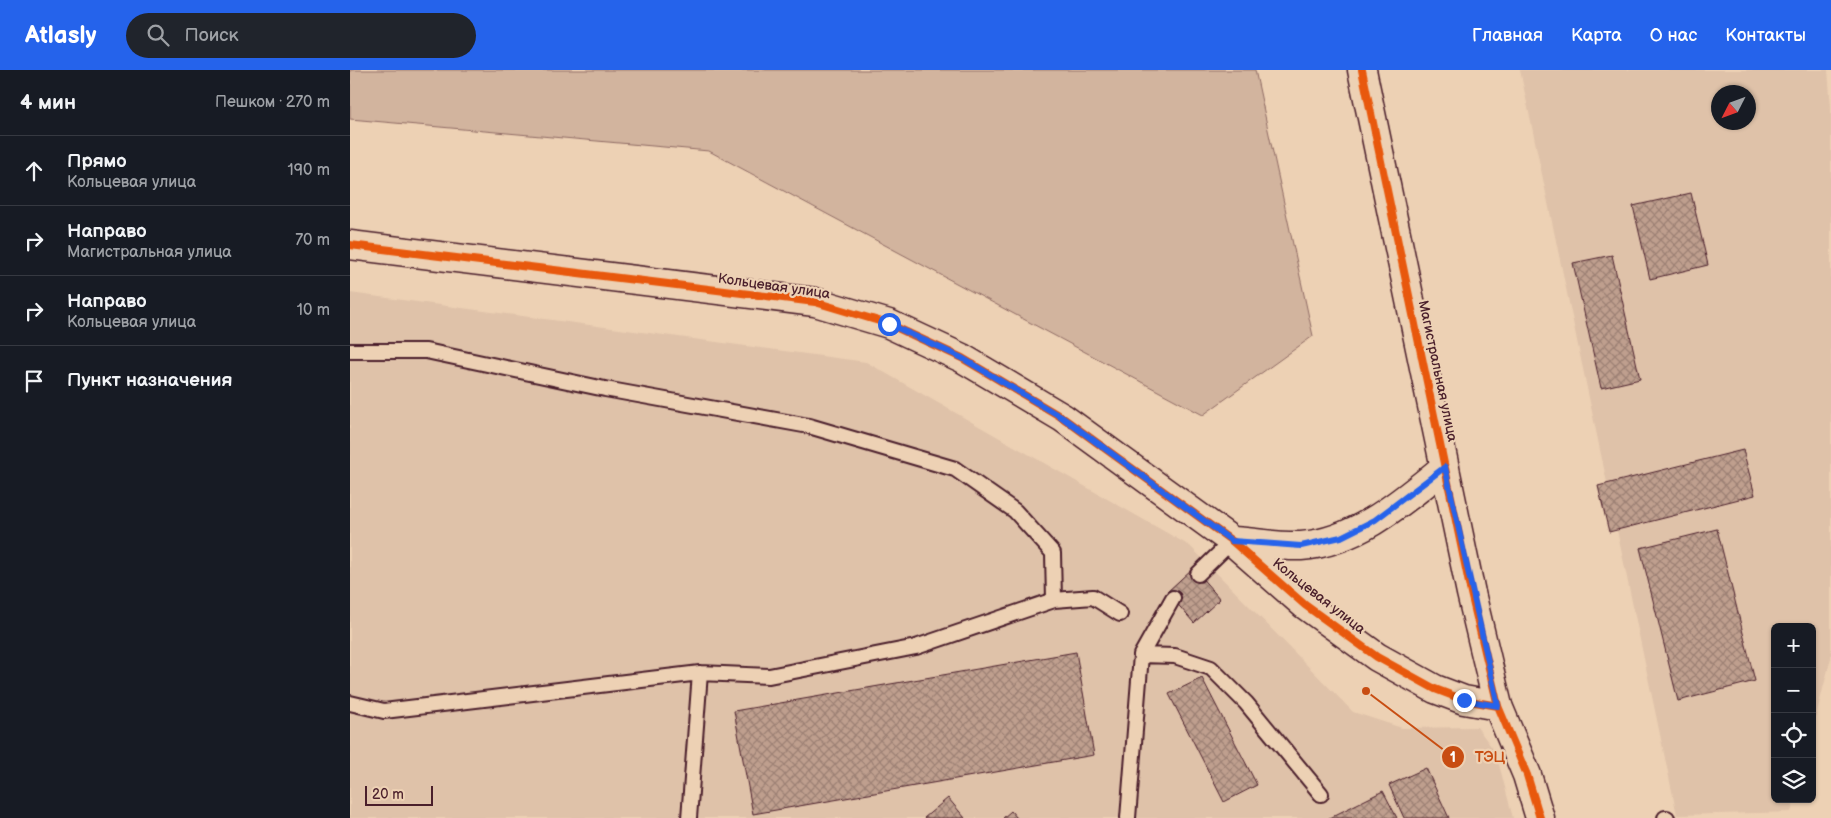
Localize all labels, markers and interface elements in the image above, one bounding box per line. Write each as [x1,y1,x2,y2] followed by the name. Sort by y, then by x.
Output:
[126,13,476,58] search box
[25,21,96,50] text: Atlasly
[144,21,172,49] icon: search
[184,24,239,47] text: Поиск
[1472,25,1543,46] text: Главная
[1571,25,1622,46] text: Карта
[1650,25,1697,46] text: О нас
[1725,25,1806,46] text: Контакты
[1711,85,1756,130] north arrow
[20,90,76,115] text: 4 мин
[215,93,330,112] text: Пешком · 270 m
[67,150,127,173] text: Прямо
[20,157,48,185] icon: ahead
[288,161,330,180] text: 190 m
[67,173,196,192] text: Кольцевая улица
[67,220,147,243] text: Направо
[20,227,48,255] icon: right
[295,231,330,250] text: 70 m
[67,243,232,262] text: Магистральная улица
[717,270,832,302] street label: Кольцевая улица
[67,290,147,313] text: Направо
[20,297,48,325] icon: right
[1415,299,1461,444] street label: Магистральная улица
[297,301,330,320] text: 10 m
[67,313,196,332] text: Кольцевая улица
[878,313,901,336] route start
[20,367,48,395] icon: arrive
[67,369,232,392] text: Пункт назначения
[1269,555,1369,638] street label: Кольцевая улица
[1771,623,1816,803] map controls
[1771,623,1816,668] button: +
[1771,668,1816,713] button: −
[1453,689,1476,712] route end
[1771,713,1816,758] button: locate
[1440,742,1516,772] callout: ТЭЦ
[1450,748,1456,767] text: 1
[1475,748,1506,767] text: ТЭЦ
[1771,758,1816,803] button: layers
[365,783,432,806] scale bar
[372,786,404,803] text: 20 m

